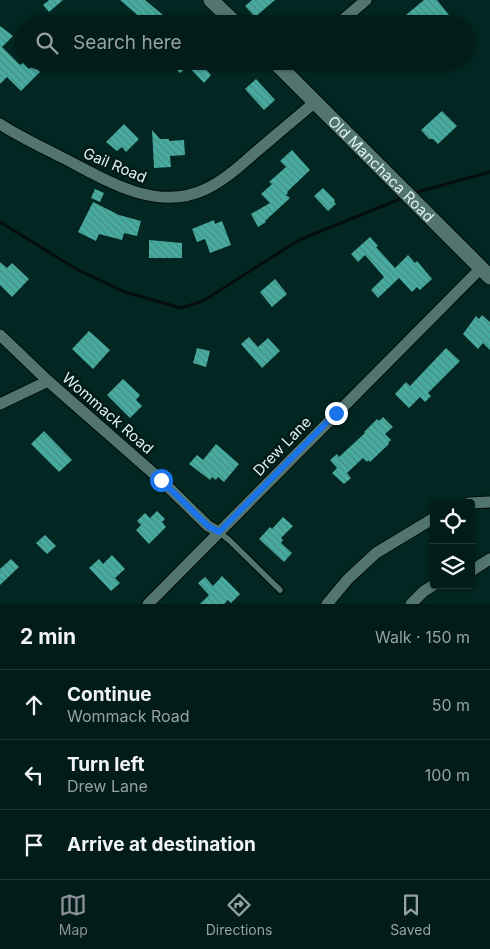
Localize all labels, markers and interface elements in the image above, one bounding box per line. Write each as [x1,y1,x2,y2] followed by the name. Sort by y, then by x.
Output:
[15,15,475,70] search box
[33,29,61,57] icon: search
[73,31,182,54] text: Search here
[324,111,439,226] street label: Old Manchaca Road
[80,143,150,187] street label: Gail Road
[58,368,158,458] street label: Wommack Road
[325,402,348,425] route end
[249,412,315,480] street label: Drew Lane
[150,469,173,492] route start
[430,499,475,589] map controls
[430,499,475,544] button: locate
[430,544,475,589] button: layers
[20,624,76,649] text: 2 min
[375,627,470,647] text: Walk · 150 m
[67,683,152,706] text: Continue
[20,691,48,719] icon: ahead
[432,695,470,715] text: 50 m
[67,706,190,726] text: Wommack Road
[67,753,145,776] text: Turn left
[20,761,48,789] icon: left
[425,765,470,785] text: 100 m
[67,776,148,796] text: Drew Lane
[20,831,48,859] icon: arrive
[67,833,256,856] text: Arrive at destination
[59,891,88,938] tab: Map
[206,891,272,938] tab: Directions
[390,891,431,938] tab: Saved

